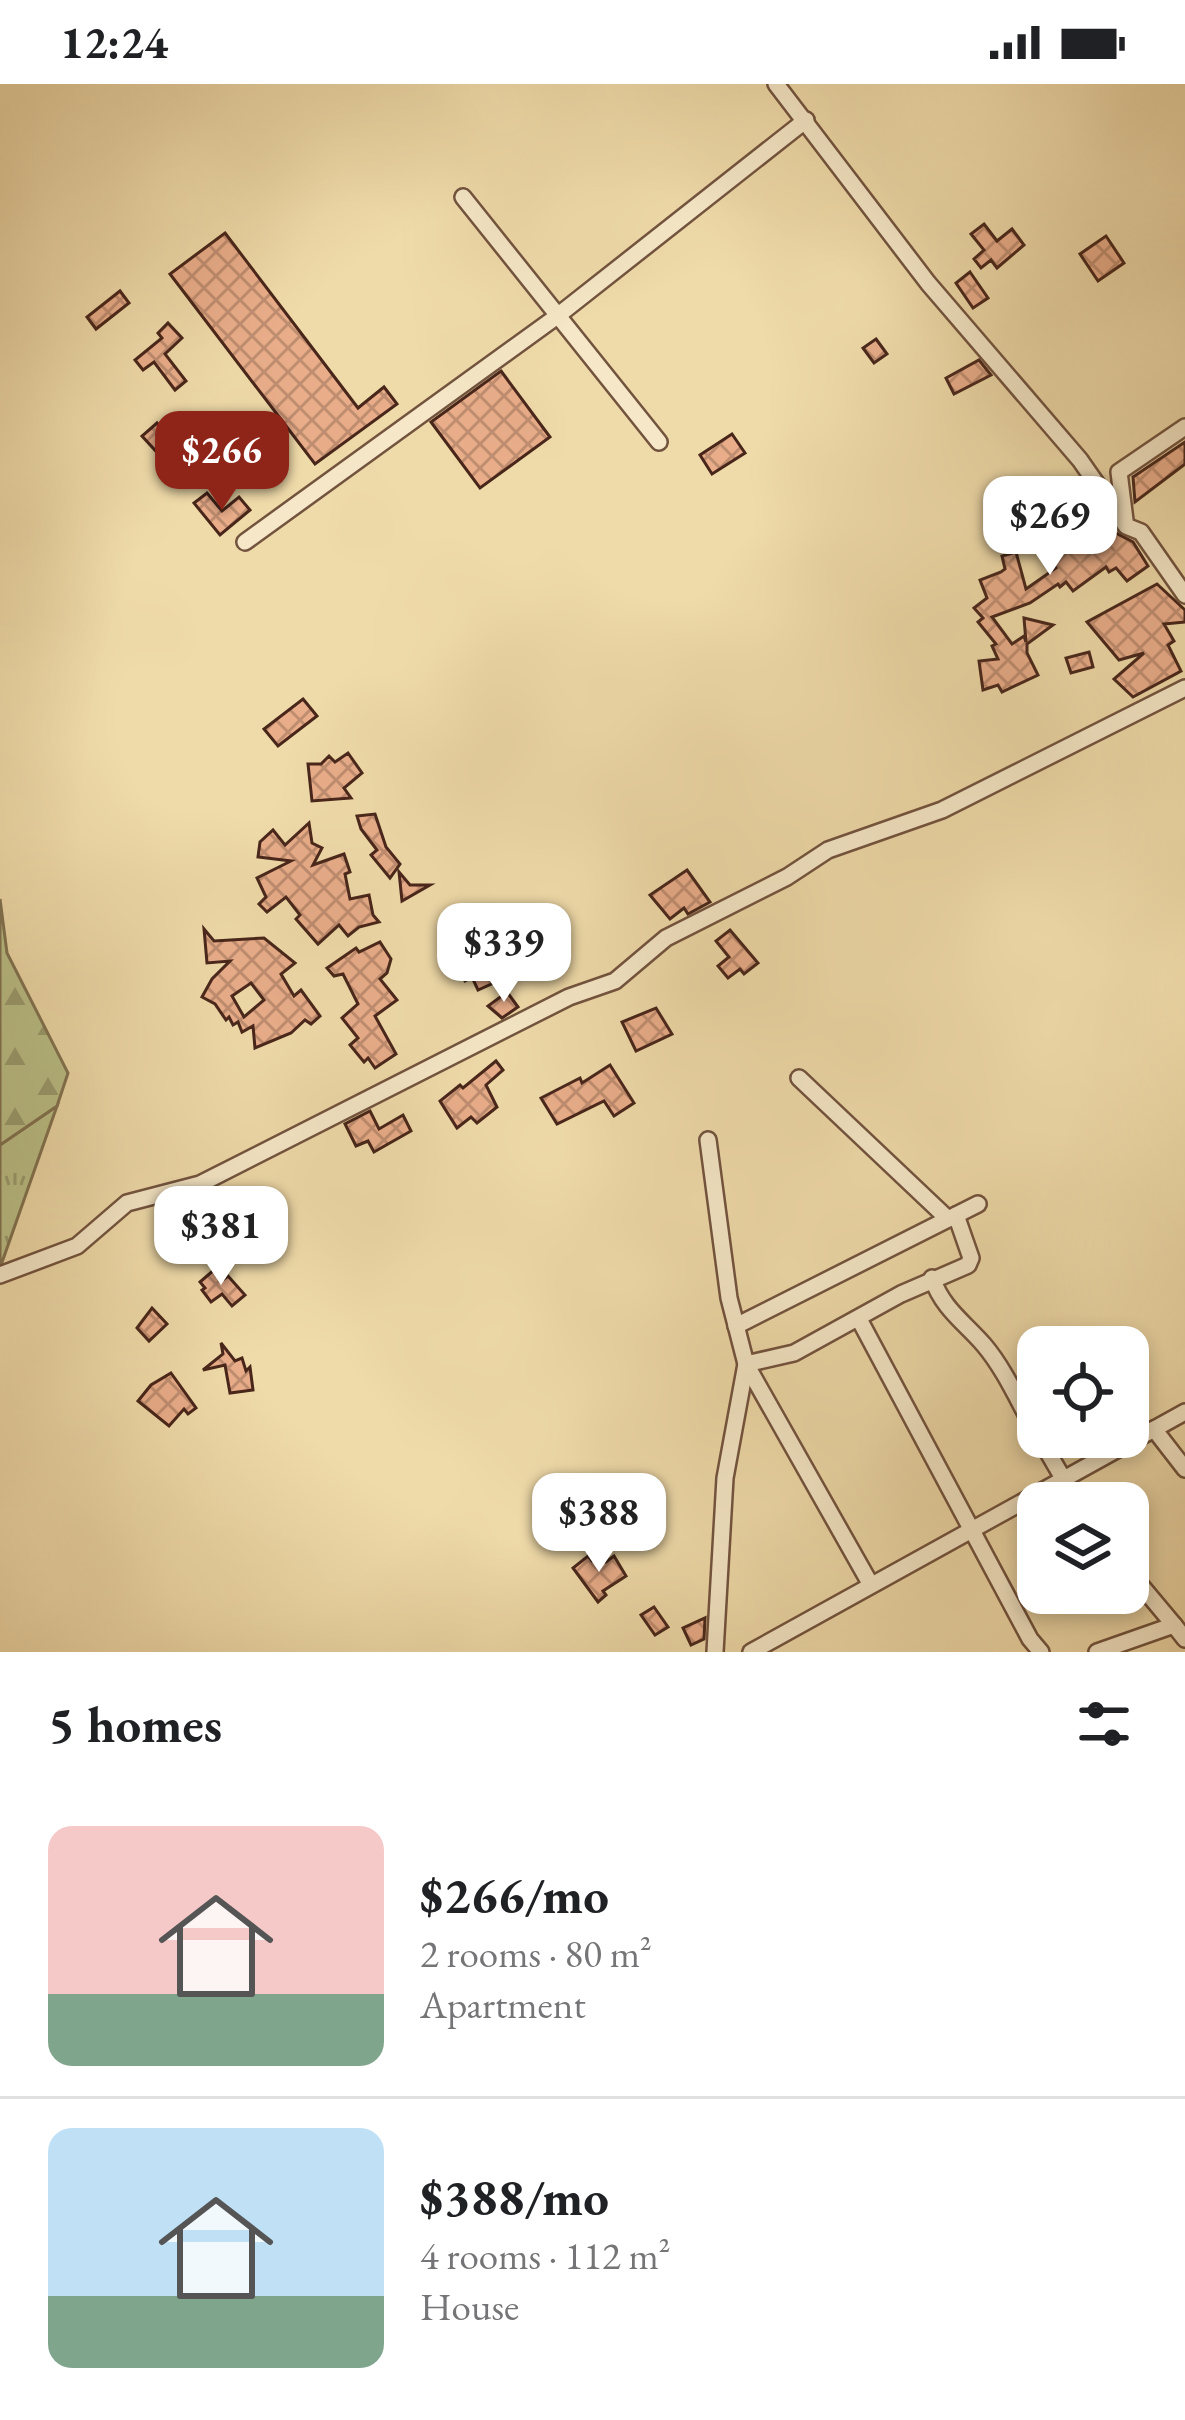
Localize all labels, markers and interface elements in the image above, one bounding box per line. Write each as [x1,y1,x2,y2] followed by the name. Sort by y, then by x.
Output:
[60,13,168,71] text: 12:24
[151,411,293,513] pin: $266
[182,424,262,475] text: $266
[979,476,1121,578] pin: $269
[1010,489,1090,540] text: $269
[433,903,575,1005] pin: $339
[464,916,544,967] text: $339
[150,1186,292,1288] pin: $381
[181,1199,261,1250] text: $381
[1017,1326,1149,1614] map controls
[1017,1326,1149,1458] button: locate
[528,1473,670,1575] pin: $388
[1017,1482,1149,1614] button: layers
[559,1486,639,1537] text: $388
[48,1691,222,1757] text: 5 homes
[1071,1691,1137,1757] icon: filters
[420,1862,609,1928] text: $266/mo
[144,1874,288,2018] icon: home
[420,1928,652,1979] text: 2 rooms · 80 m²
[420,1979,586,2030] text: Apartment
[420,2164,609,2230] text: $388/mo
[144,2176,288,2320] icon: home
[420,2230,671,2281] text: 4 rooms · 112 m²
[420,2281,519,2332] text: House

